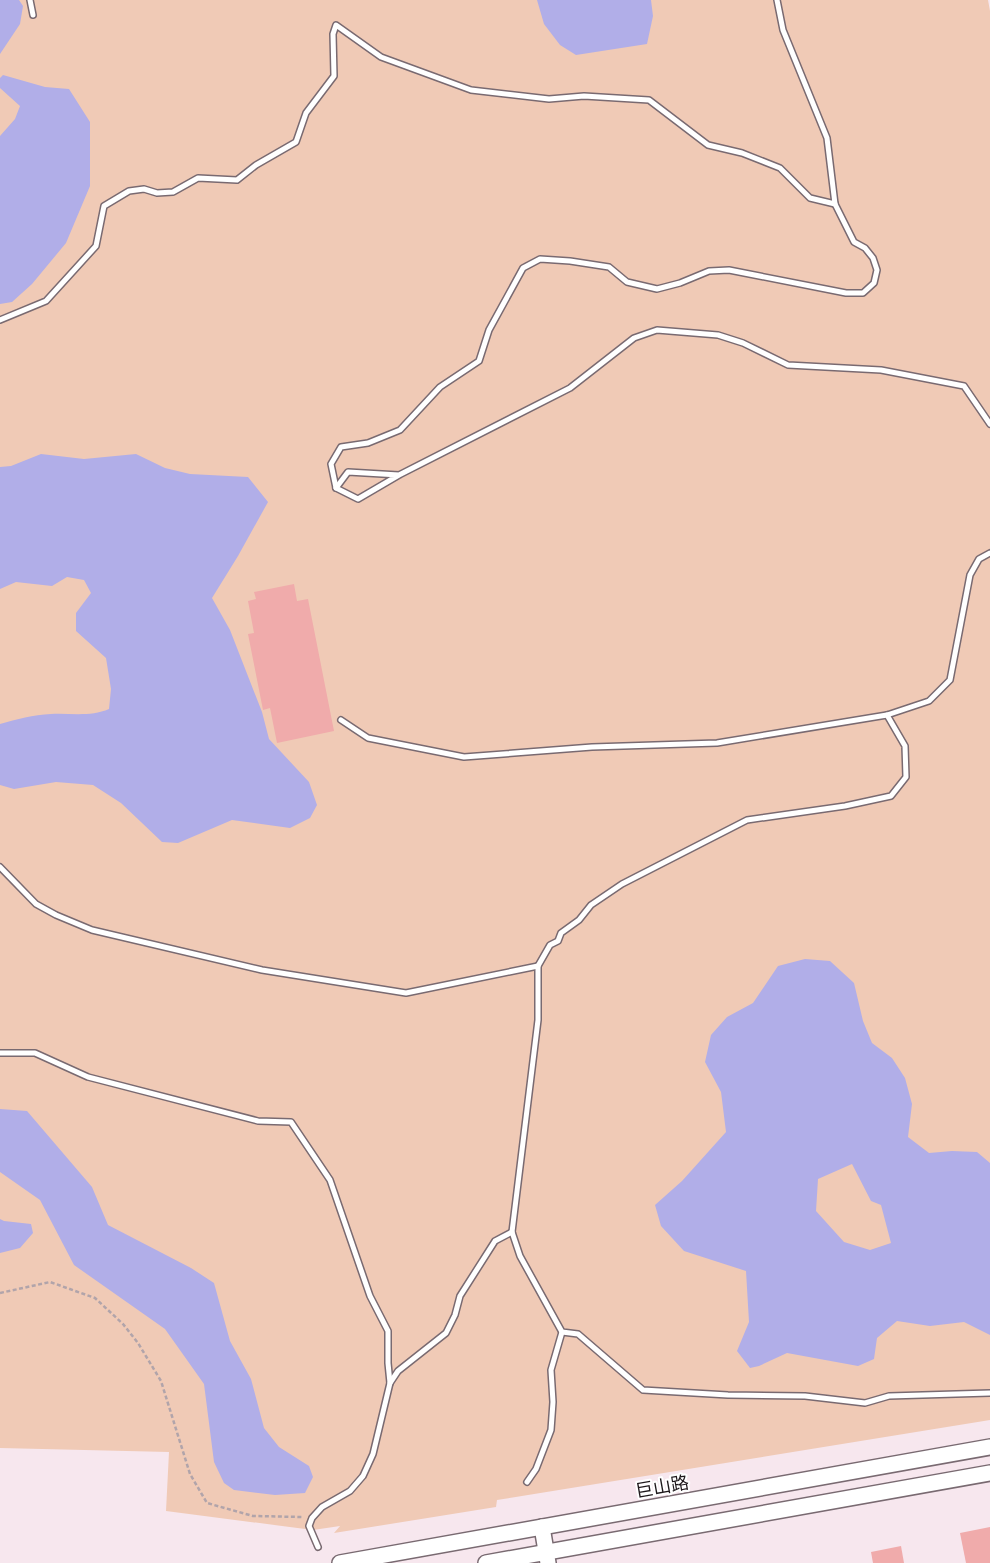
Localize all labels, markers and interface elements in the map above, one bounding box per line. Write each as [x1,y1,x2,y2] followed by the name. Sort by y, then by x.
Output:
[634,1471,690,1503] street label: 巨山路

